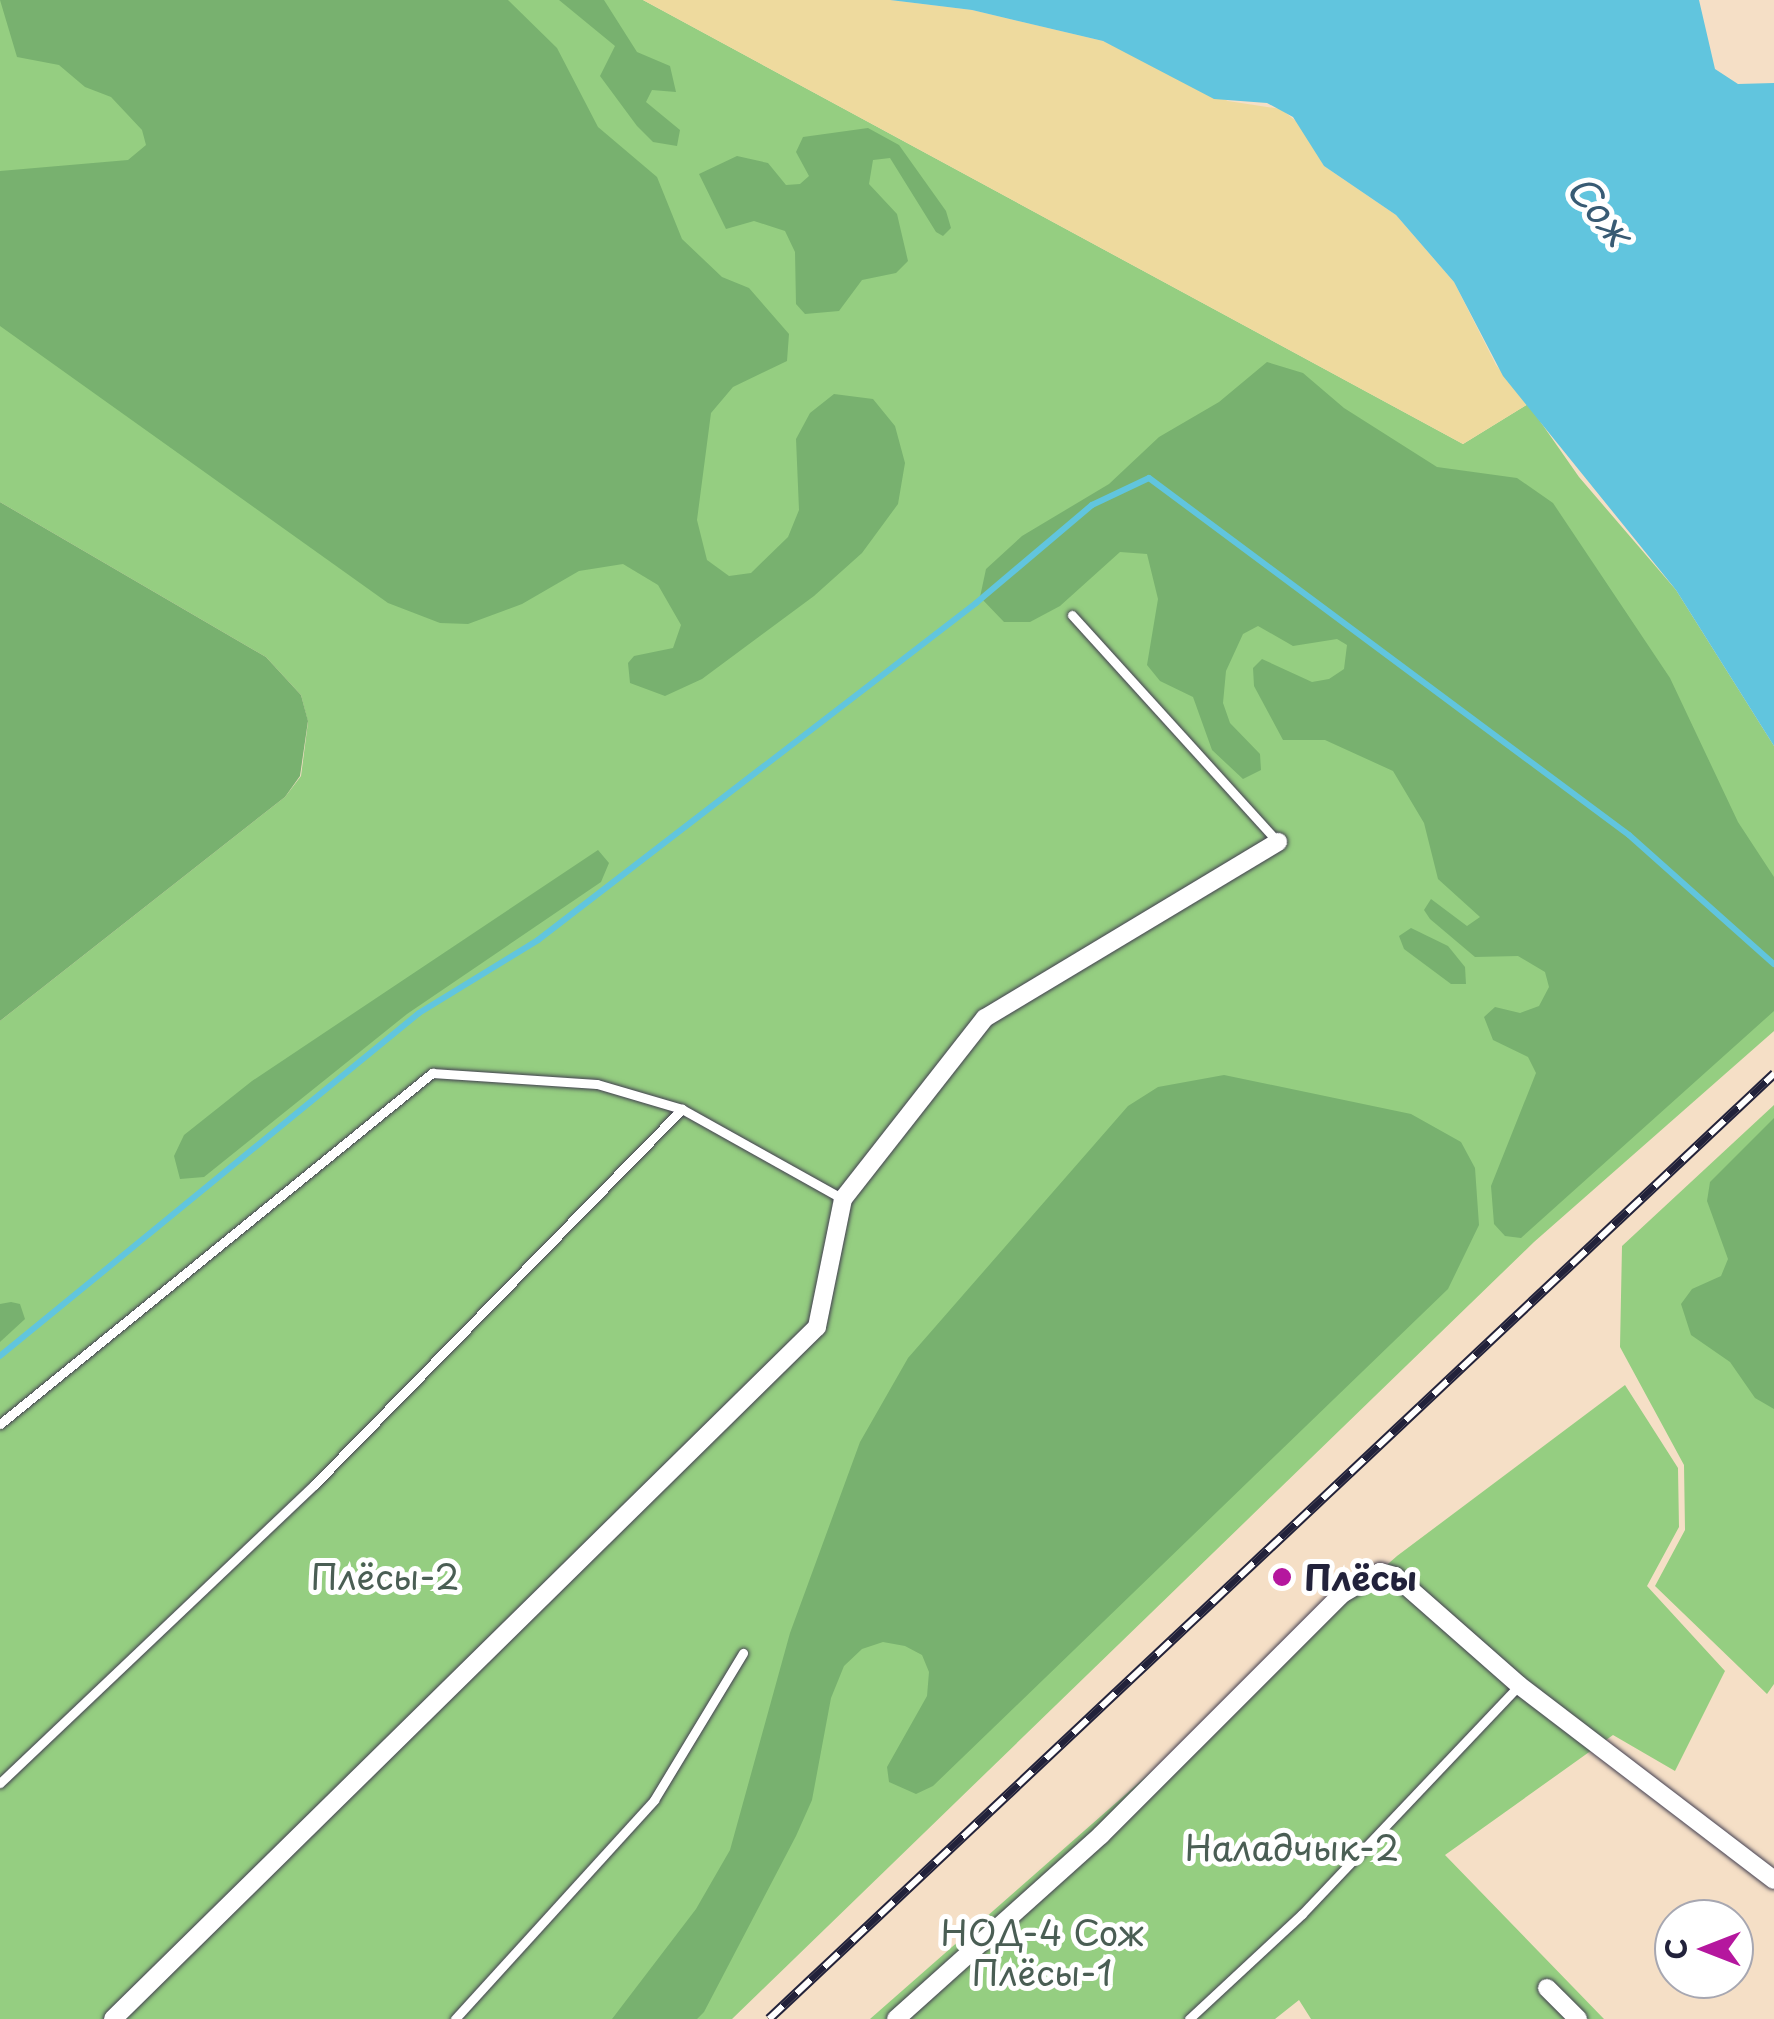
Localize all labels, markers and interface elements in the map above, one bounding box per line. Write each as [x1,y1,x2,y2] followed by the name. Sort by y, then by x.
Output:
[1558,165,1642,253] water label: Сож
[310,1555,460,1597] park label: Плёсы-2
[1304,1556,1417,1598] place label: Плёсы
[1269,1564,1295,1590] marker: Плёсы
[1185,1826,1399,1868] park label: Наладчык-2
[1654,1899,1754,1999] north arrow
[940,1911,1144,1993] park label: НОД-4 Сож Плёсы-1
[1654,1938,1697,1960] text: С

